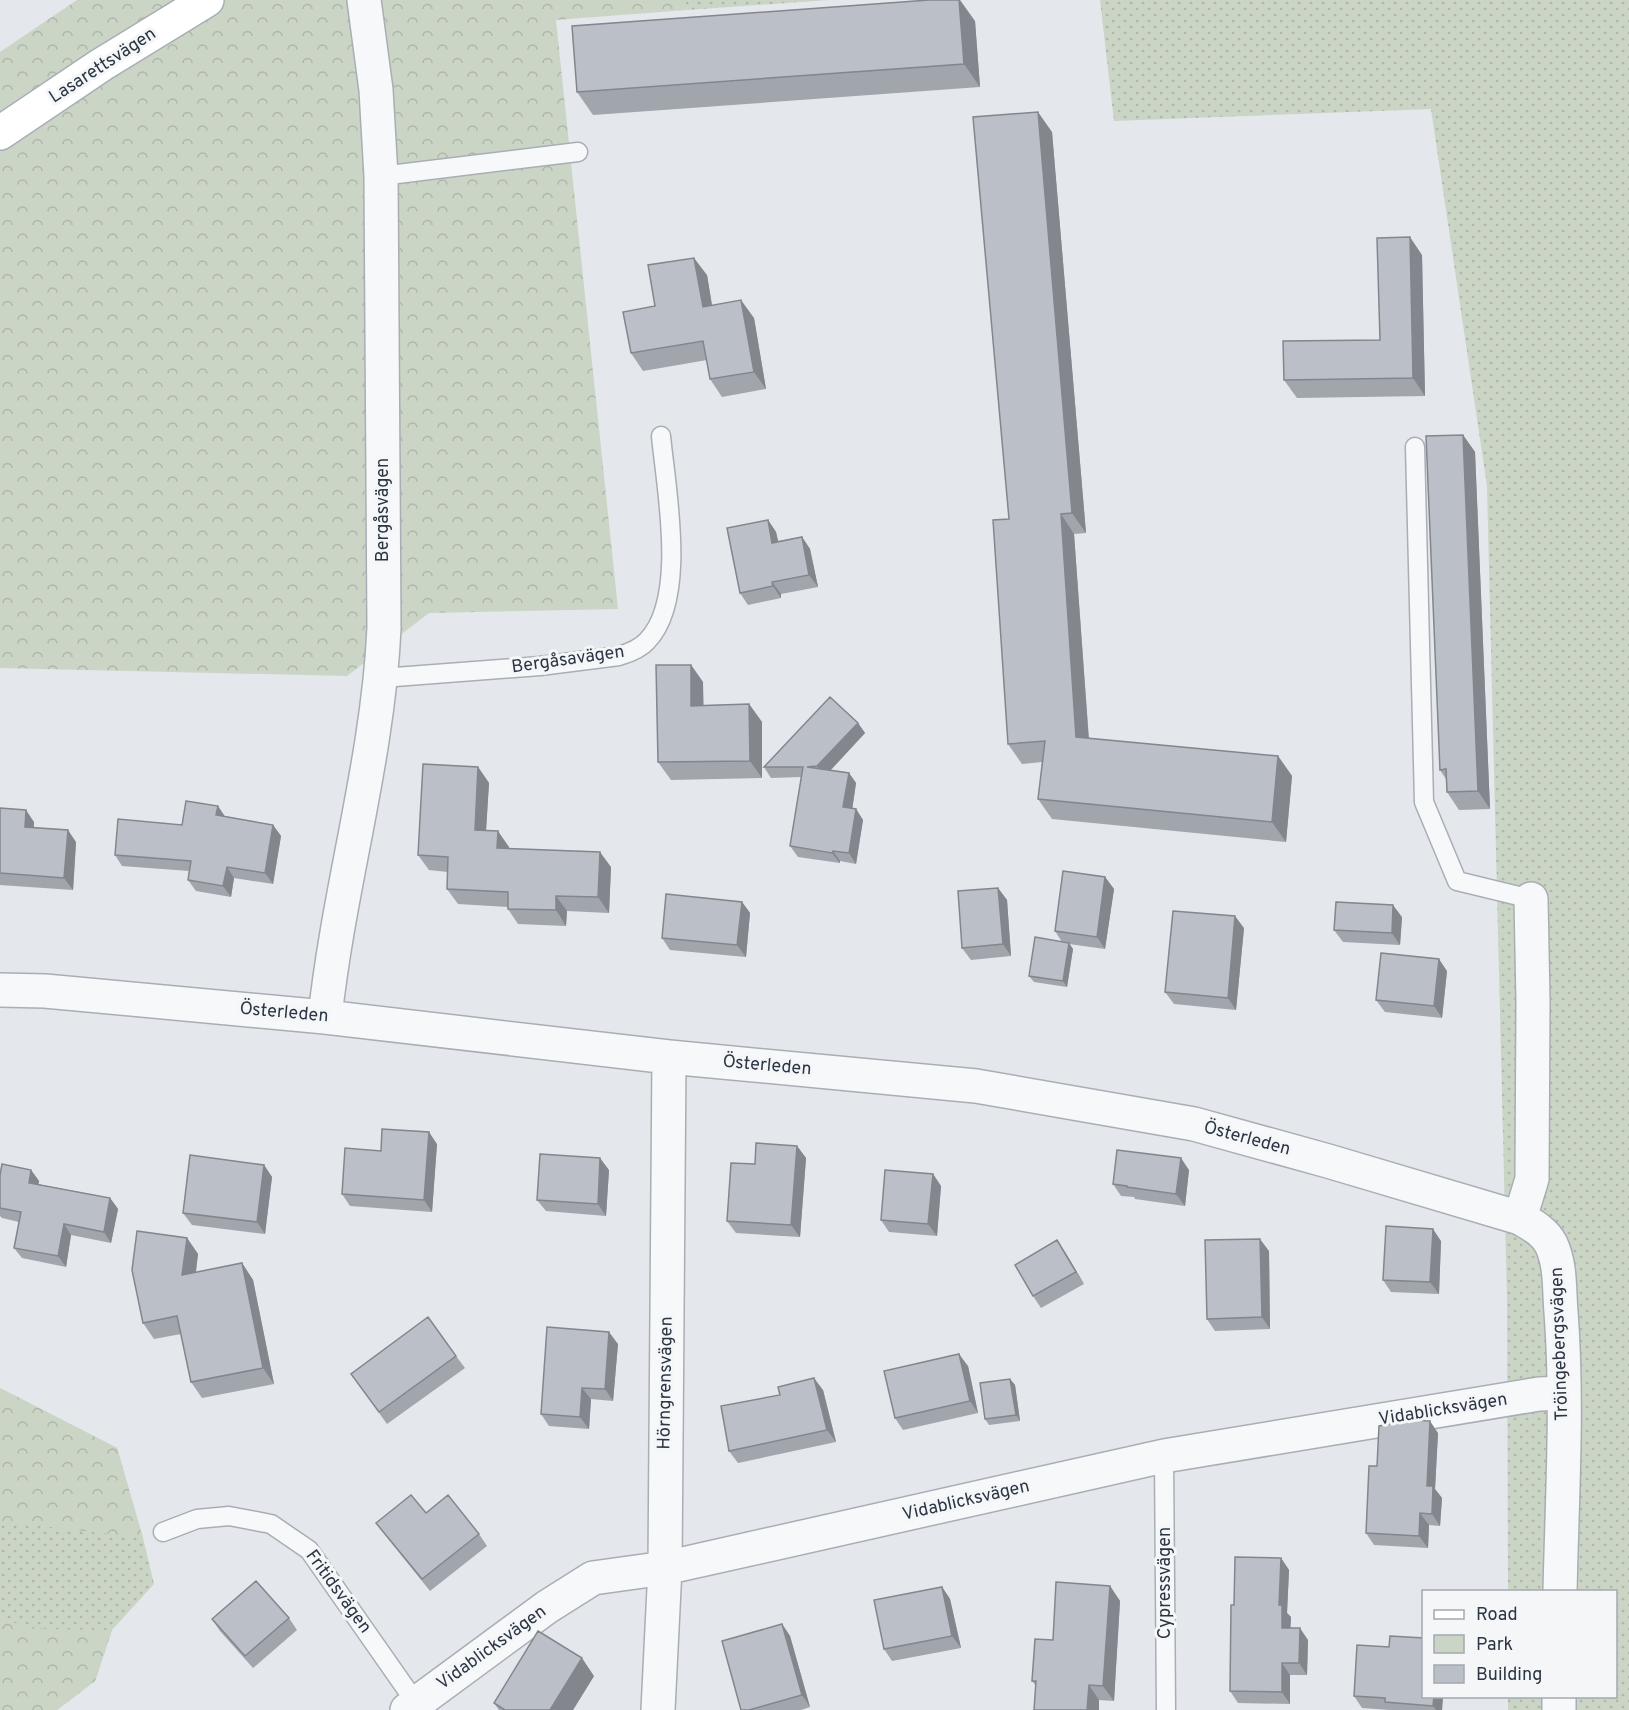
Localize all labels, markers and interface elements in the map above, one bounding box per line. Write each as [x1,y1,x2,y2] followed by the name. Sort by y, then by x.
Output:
[45,23,161,109] street label: Lasarettsvägen
[372,458,395,562] street label: Bergåsvägen
[510,641,626,679] street label: Bergåsavägen
[239,996,330,1028] street label: Österleden
[722,1049,813,1081] street label: Österleden
[1201,1114,1294,1162] street label: Österleden
[1546,1267,1574,1421] street label: Tröingebergsvägen
[653,1316,679,1450] street label: Hörngrensvägen
[1377,1388,1509,1432] street label: Vidablicksvägen
[900,1475,1032,1527] street label: Vidablicksvägen
[1154,1527,1177,1639] street label: Cypressvägen
[300,1546,376,1638] street label: Fritidsvägen
[1422,1590,1617,1698] legend
[433,1600,551,1696] street label: Vidablicksvägen
[1476,1604,1518,1627] text: Road
[1476,1634,1513,1657] text: Park
[1476,1664,1542,1687] text: Building

